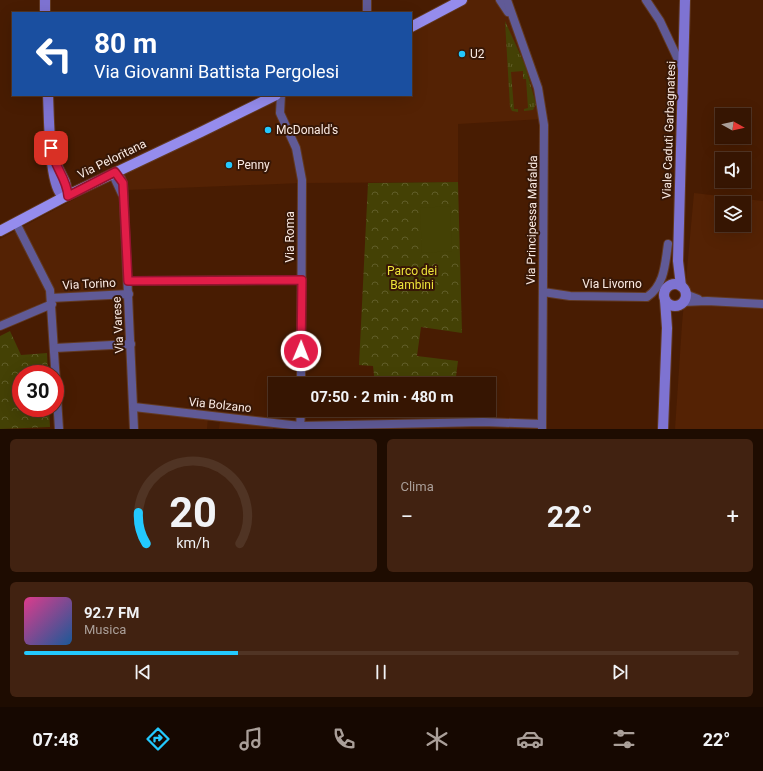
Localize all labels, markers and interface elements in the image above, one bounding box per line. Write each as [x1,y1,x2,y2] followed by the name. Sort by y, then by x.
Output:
[94,27,157,60] text: 80 m
[28,28,80,80] icon: left
[470,47,485,61] place label: U2
[457,49,467,59] marker: U2
[94,61,339,82] text: Via Giovanni Battista Pergolesi
[660,61,678,199] street label: Viale Caduti Garbagnatesi
[715,108,751,144] north arrow
[715,108,751,232] map controls
[276,123,338,137] place label: McDonald's
[263,125,273,135] marker: McDonald's
[34,131,68,165] pin
[76,136,148,182] street label: Via Peloritana
[40,137,62,159] icon: arrive
[715,152,751,188] button: sound
[524,155,540,285] street label: Via Principessa Mafalda
[237,158,270,172] place label: Penny
[224,160,234,170] marker: Penny
[715,196,751,232] button: layers
[283,211,297,263] street label: Via Roma
[387,264,437,292] park label: Parco dei Bambini
[62,276,116,292] street label: Via Torino
[582,277,642,291] street label: Via Livorno
[110,296,126,354] street label: Via Varese
[280,330,322,372] position arrow
[12,365,64,417] speed limit sign: 30
[311,388,453,406] text: 07:50 · 2 min · 480 m
[188,395,252,415] street label: Via Bolzano
[401,479,434,494] text: Clima
[169,487,217,536] text: 20
[547,499,593,534] text: 22°
[401,504,413,529] text: −
[727,504,739,529] text: +
[176,534,210,550] text: km/h
[84,604,139,622] text: 92.7 FM
[84,622,126,637] text: Musica
[132,661,154,683] icon: previous
[370,661,392,683] icon: pause
[609,661,631,683] icon: next
[144,725,172,753] icon: directions
[237,725,265,753] icon: music
[330,725,358,753] icon: phone
[423,725,451,753] icon: climate
[516,725,544,753] icon: car
[610,725,638,753] icon: filters
[33,729,79,750] text: 07:48
[703,729,730,750] text: 22°

